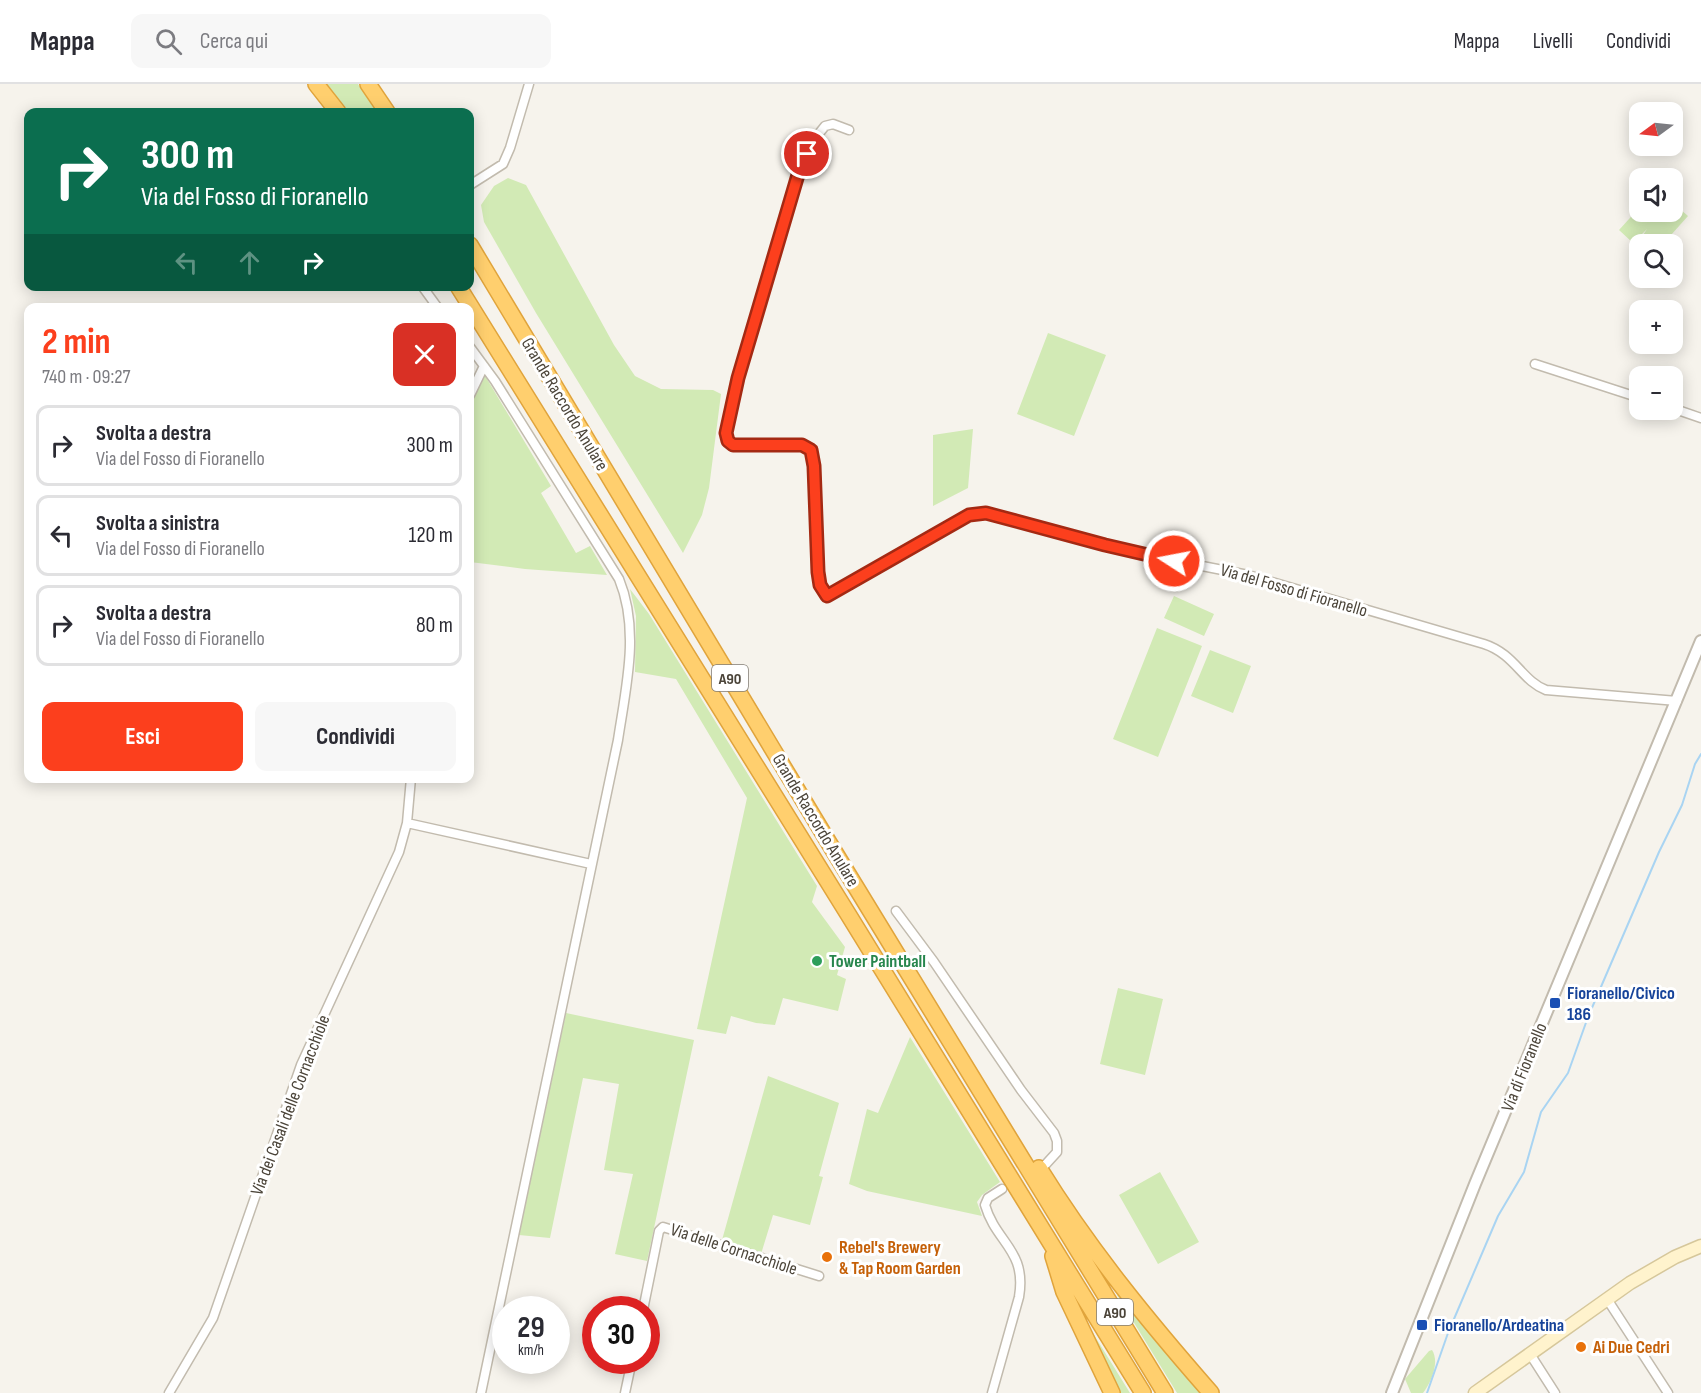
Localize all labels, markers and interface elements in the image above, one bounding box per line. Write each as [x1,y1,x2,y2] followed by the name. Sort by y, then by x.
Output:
[131,14,551,68] search box
[30,25,95,58] text: Mappa
[152,25,185,58] icon: search
[200,28,268,55] text: Cerca qui
[1454,29,1500,54] text: Mappa
[1533,29,1573,54] text: Livelli
[1606,29,1671,54] text: Condividi
[1629,102,1683,156] north arrow
[1629,102,1683,420] map controls
[781,128,832,179] pin
[141,130,234,181] text: 300 m
[42,132,120,210] icon: right
[790,137,823,170] icon: arrive
[1629,168,1683,222] button: sound
[141,181,369,213] text: Via del Fosso di Fioranello
[1629,234,1683,288] button: search
[170,246,203,279] icon: left
[233,246,266,279] icon: ahead
[296,246,329,279] icon: right
[1629,300,1683,354] button: +
[42,321,111,364] text: 2 min
[393,323,456,386] button: close
[517,334,613,474] street label: Grande Raccordo Anulare
[42,365,130,389] text: 740 m · 09:27
[1629,366,1683,420] button: −
[96,420,211,447] text: Svolta a destra
[45,429,78,462] icon: right
[407,432,453,459] text: 300 m
[96,447,265,471] text: Via del Fosso di Fioranello
[96,510,219,537] text: Svolta a sinistra
[45,519,78,552] icon: left
[409,522,453,549] text: 120 m
[1142,529,1206,593] position arrow
[96,537,265,561] text: Via del Fosso di Fioranello
[1218,559,1370,622] street label: Via del Fosso di Fioranello
[96,600,211,627] text: Svolta a destra
[45,609,78,642] icon: right
[416,612,453,639] text: 80 m
[96,627,265,651] text: Via del Fosso di Fioranello
[712,665,748,691] road number: A90
[42,702,243,771] button: Esci
[255,702,456,771] button: Condividi
[768,750,864,890] street label: Grande Raccordo Anulare
[829,951,926,972] place label: Tower Paintball
[810,954,824,968] marker: Tower Paintball
[1567,983,1675,1025] place label: Fioranello/Civico 186
[1548,996,1562,1010] marker: Fioranello/Civico 186
[246,1012,335,1198] street label: Via dei Casali delle Cornacchiole
[1497,1020,1552,1115] street label: Via di Fioranello
[668,1219,800,1280] street label: Via delle Cornacchiole
[839,1237,961,1279] place label: Rebel's Brewery & Tap Room Garden
[820,1250,834,1264] marker: Rebel's Brewery & Tap Room Garden
[582,1296,660,1374] speed limit sign: 30
[1097,1299,1133,1325] road number: A90
[517,1310,545,1346] text: 29
[1434,1315,1564,1336] place label: Fioranello/Ardeatina
[1415,1318,1429,1332] marker: Fioranello/Ardeatina
[1592,1337,1670,1358] place label: Ai Due Cedri
[1574,1340,1588,1354] marker: Ai Due Cedri
[518,1341,544,1360] text: km/h

